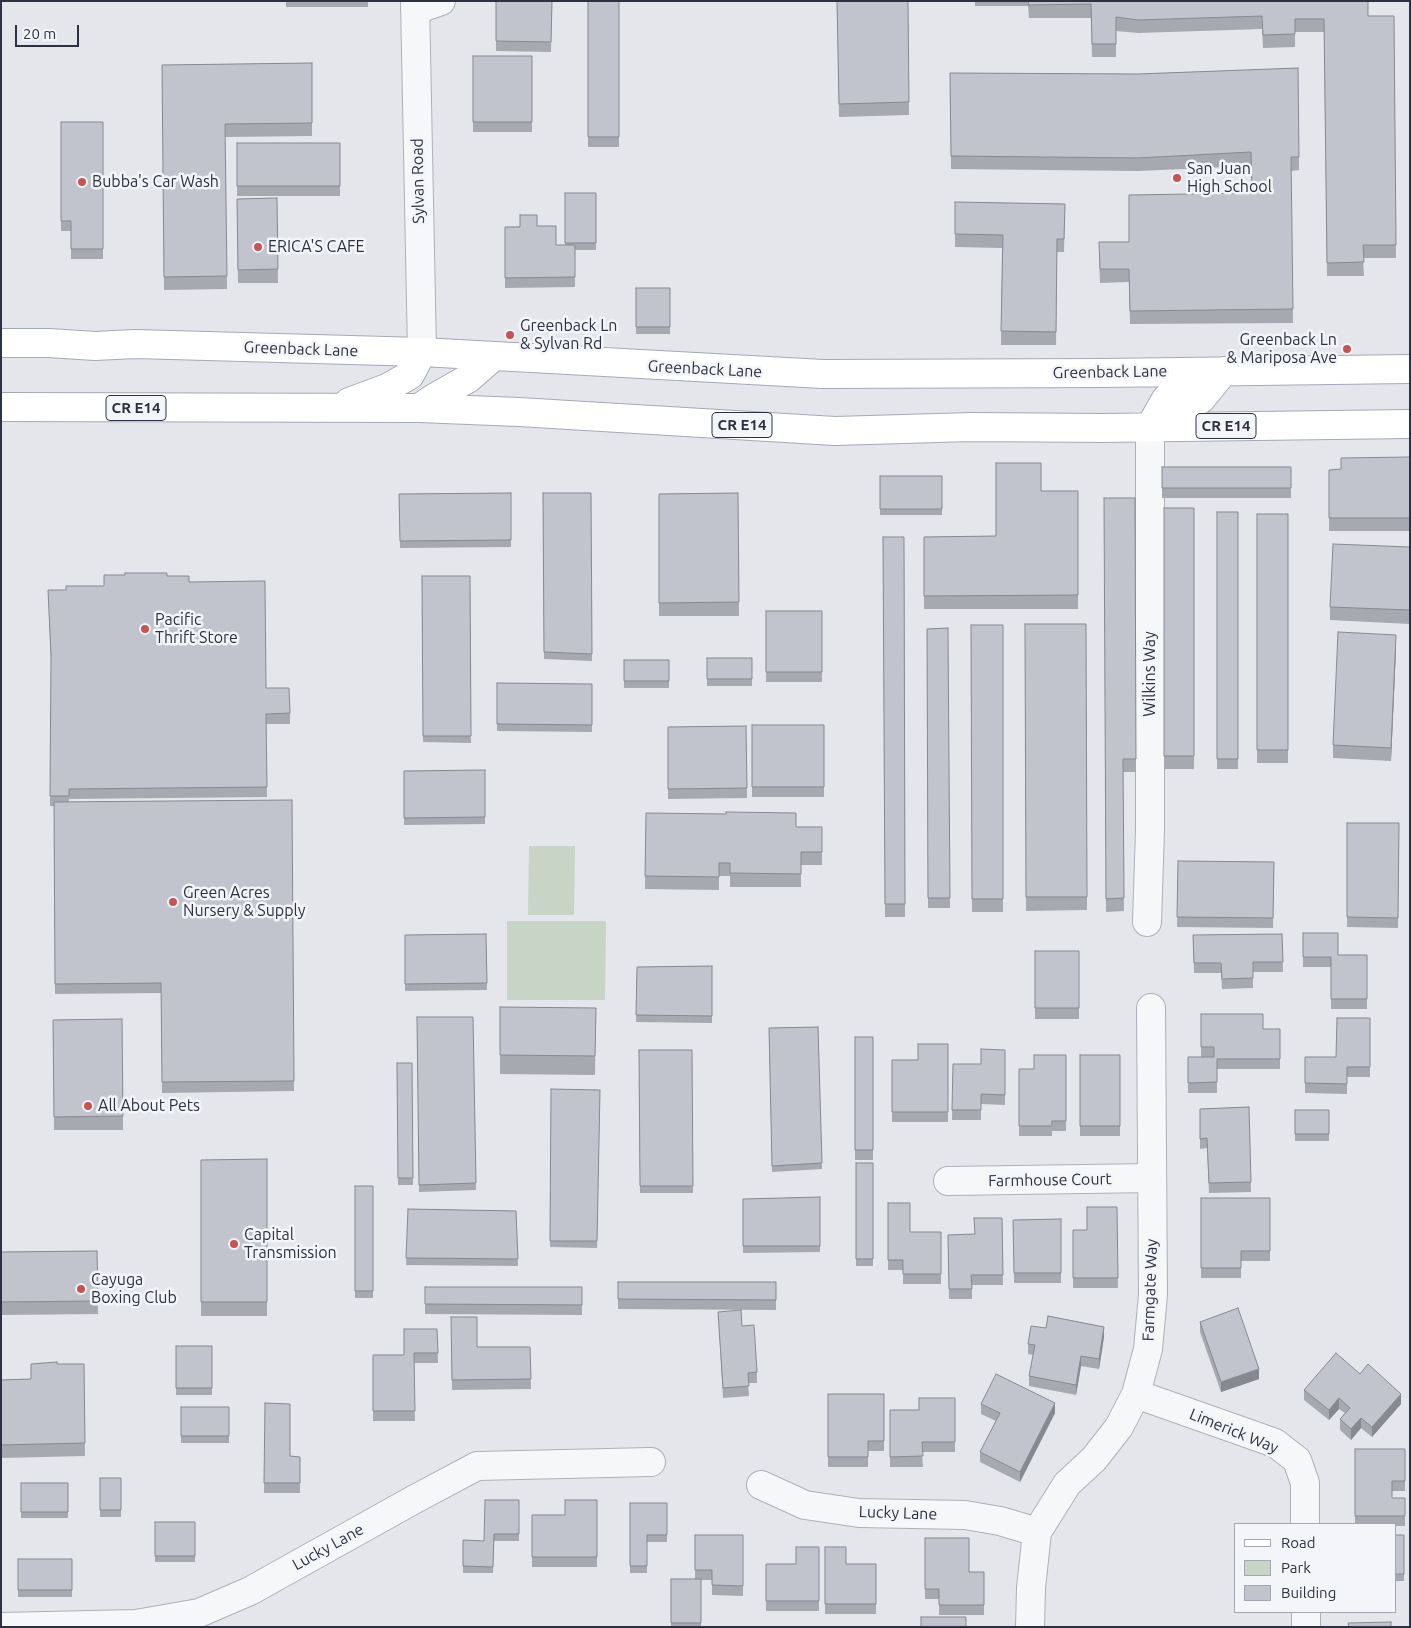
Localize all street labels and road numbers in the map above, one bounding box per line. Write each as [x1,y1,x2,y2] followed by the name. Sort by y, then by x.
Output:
[408,138,428,224] street label: Sylvan Road
[243,337,359,361] street label: Greenback Lane
[647,356,763,382] street label: Greenback Lane
[1053,361,1167,383] street label: Greenback Lane
[106,396,166,420] road number: CR E14
[712,412,772,438] road number: CR E14
[1196,414,1256,438] road number: CR E14
[1140,631,1160,717] street label: Wilkins Way
[988,1169,1112,1191] street label: Farmhouse Court
[1139,1238,1161,1342] street label: Farmgate Way
[1187,1404,1281,1458] street label: Limerick Way
[858,1502,938,1524] street label: Lucky Lane
[289,1520,367,1574] street label: Lucky Lane

